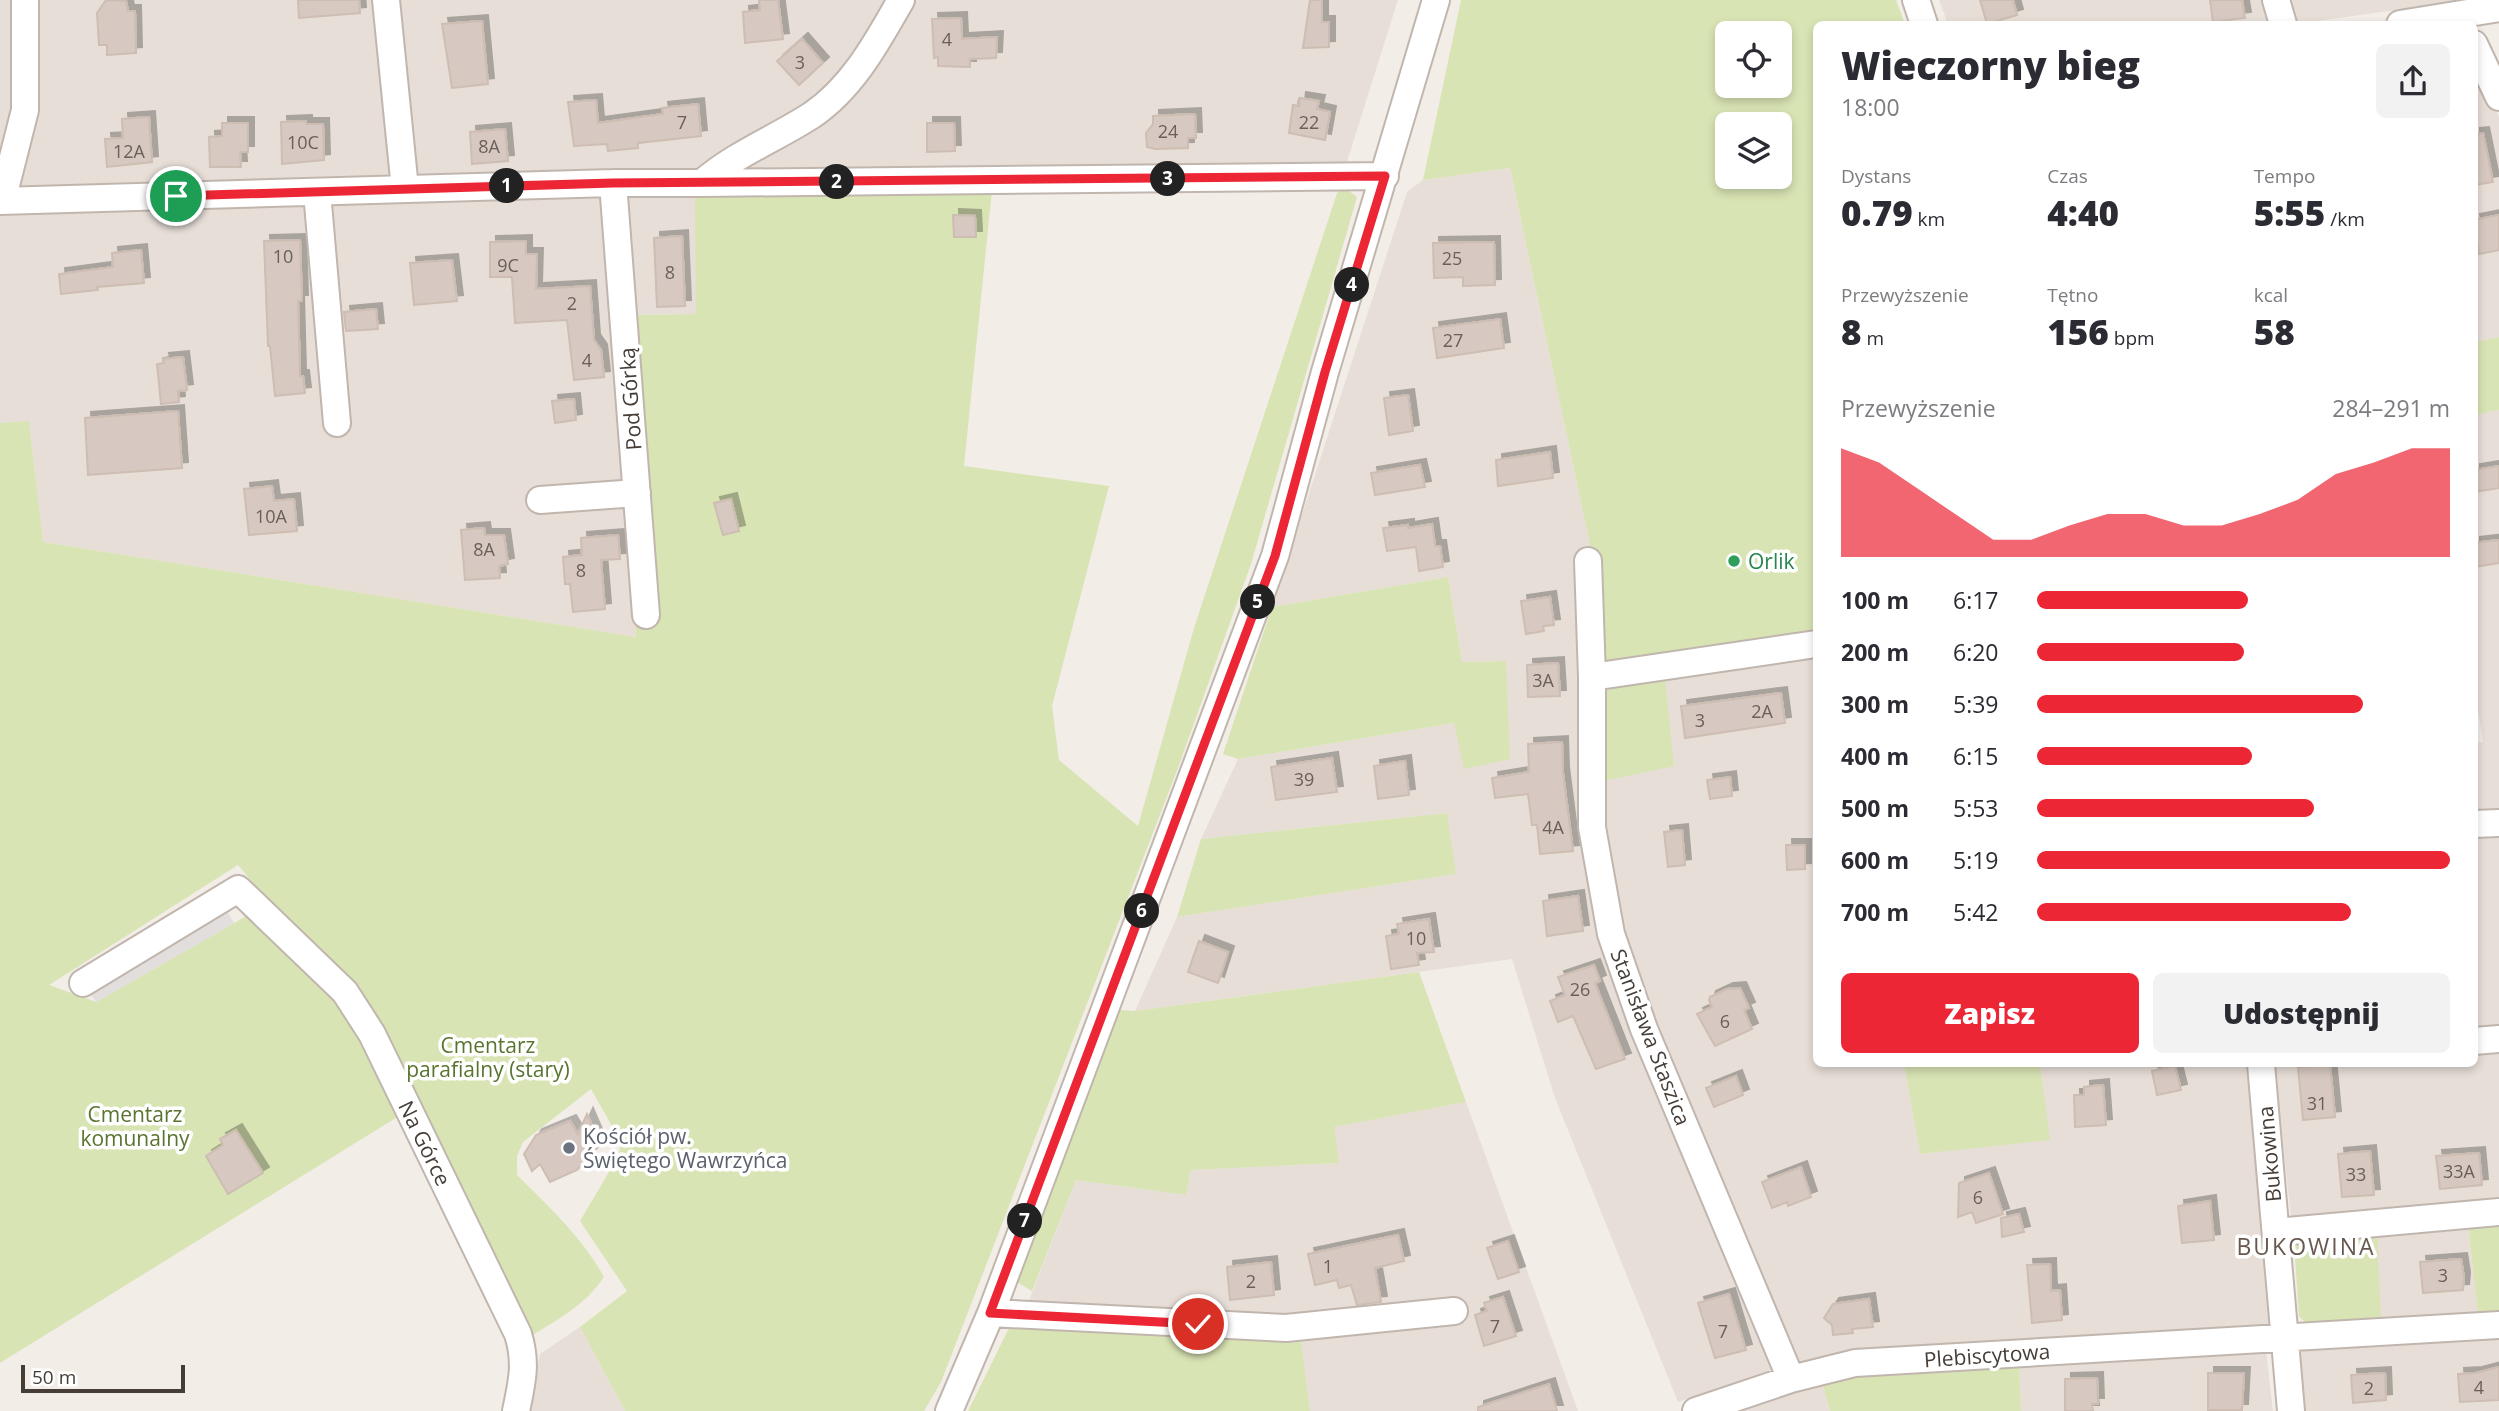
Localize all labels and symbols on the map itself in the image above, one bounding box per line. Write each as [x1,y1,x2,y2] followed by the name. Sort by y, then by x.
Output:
[942,27,952,51] house number: 4
[795,50,805,74] house number: 3
[677,110,687,134] house number: 7
[1299,110,1319,134] house number: 22
[1158,119,1178,143] house number: 24
[287,130,319,154] house number: 10C
[478,134,500,158] house number: 8A
[113,139,146,163] house number: 12A
[1150,162,1186,196] pin: 3
[820,164,854,200] pin: 2
[146,166,206,226] pin
[490,168,524,204] pin: 1
[273,244,293,268] house number: 10
[1442,246,1462,270] house number: 25
[497,253,519,277] house number: 9C
[665,260,675,284] house number: 8
[1334,268,1370,302] pin: 4
[567,291,577,315] house number: 2
[1443,328,1463,352] house number: 27
[612,347,648,451] street label: Pod Górką
[582,348,592,372] house number: 4
[255,504,288,528] house number: 10A
[473,537,495,561] house number: 8A
[1748,547,1795,575] place label: Orlik
[1726,553,1742,569] marker: Orlik
[576,558,586,582] house number: 8
[1240,584,1276,620] pin: 5
[1532,668,1554,692] house number: 3A
[1751,699,1773,723] house number: 2A
[1695,708,1705,732] house number: 3
[1294,767,1314,791] house number: 39
[1542,815,1564,839] house number: 4A
[1124,894,1160,928] pin: 6
[1406,926,1426,950] house number: 10
[1604,945,1698,1129] street label: Stanisława Staszica
[1570,977,1590,1001] house number: 26
[1720,1009,1730,1033] house number: 6
[406,1031,570,1083] park label: Cmentarz parafialny (stary)
[2307,1091,2327,1115] house number: 31
[392,1096,458,1190] street label: Na Górce
[80,1100,190,1152] park label: Cmentarz komunalny
[2251,1105,2287,1203] street label: Bukowina
[583,1122,788,1174] place label: Kościół pw. Świętego Wawrzyńca
[561,1140,577,1156] marker: Kościół pw. Świętego Wawrzyńca
[2443,1159,2476,1183] house number: 33A
[2346,1162,2366,1186] house number: 33
[1973,1185,1983,1209] house number: 6
[1007,1204,1042,1238] pin: 7
[2236,1230,2376,1262] district label: BUKOWINA
[1323,1254,1333,1278] house number: 1
[2438,1263,2448,1287] house number: 3
[1246,1269,1256,1293] house number: 2
[1168,1294,1228,1354] pin
[1490,1314,1500,1338] house number: 7
[1718,1319,1728,1343] house number: 7
[1923,1337,2051,1373] street label: Plebiscytowa
[21,1362,186,1394] scale bar
[2474,1375,2484,1399] house number: 4
[2364,1376,2374,1400] house number: 2

